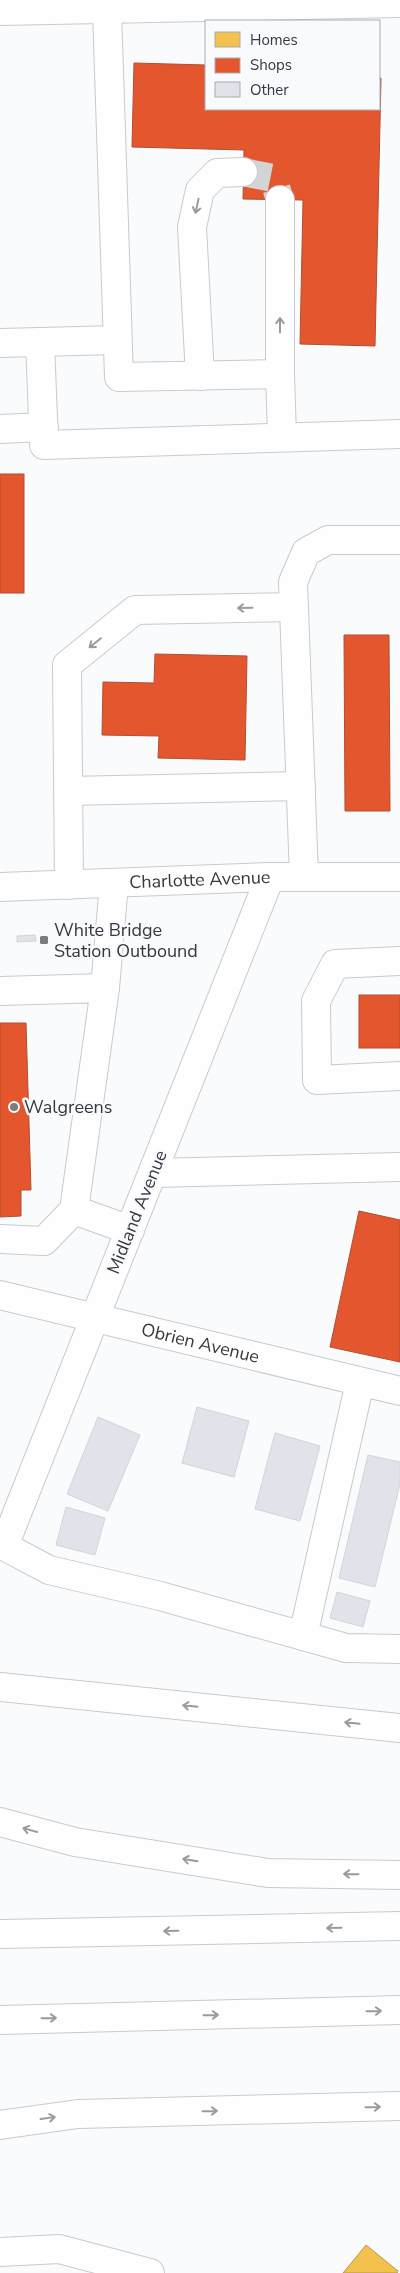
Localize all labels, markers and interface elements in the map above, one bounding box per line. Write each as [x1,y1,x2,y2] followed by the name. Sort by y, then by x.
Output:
[205,20,380,110] legend
[250,30,298,50] text: Homes
[250,55,292,75] text: Shops
[250,80,289,100] text: Other
[192,197,201,213] one-way arrow
[275,317,285,334] one-way arrow
[238,603,254,613] one-way arrow
[88,637,101,648] one-way arrow
[129,865,271,894] street label: Charlotte Avenue
[54,918,198,963] place label: White Bridge Station Outbound
[38,934,50,946] marker: White Bridge Station Outbound
[24,1095,112,1119] place label: Walgreens
[8,1101,20,1113] marker: Walgreens
[101,1147,173,1277] street label: Midland Avenue
[139,1317,262,1369] street label: Obrien Avenue
[182,1701,198,1711] one-way arrow
[344,1718,360,1728] one-way arrow
[23,1825,39,1835] one-way arrow
[182,1855,198,1865] one-way arrow
[344,1869,360,1879] one-way arrow
[326,1923,342,1933] one-way arrow
[164,1926,180,1936] one-way arrow
[365,2006,381,2016] one-way arrow
[203,2010,219,2019] one-way arrow
[40,2014,56,2023] one-way arrow
[364,2102,381,2112] one-way arrow
[202,2106,218,2116] one-way arrow
[40,2113,56,2123] one-way arrow

